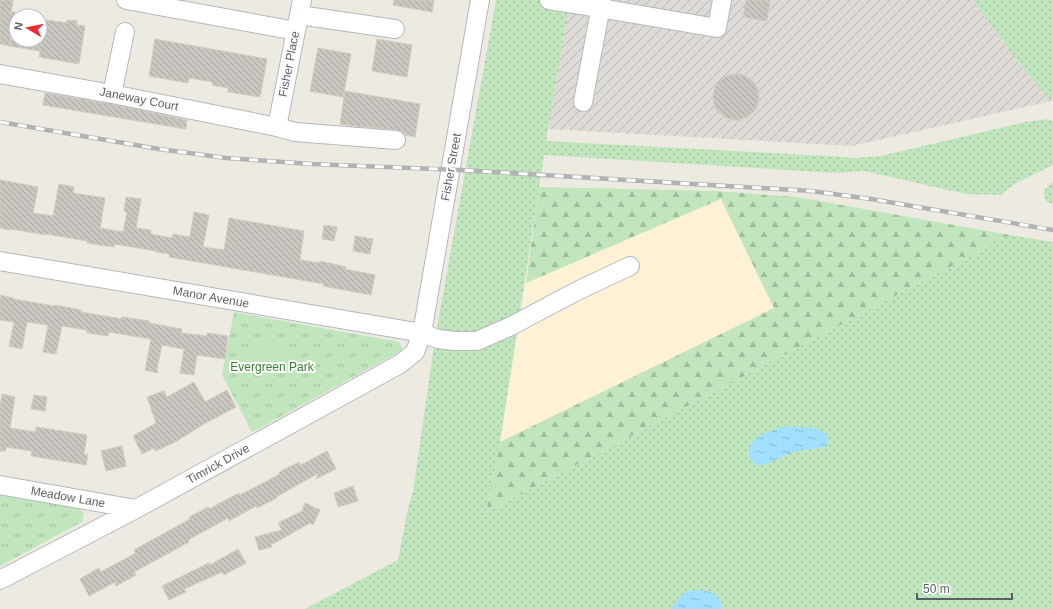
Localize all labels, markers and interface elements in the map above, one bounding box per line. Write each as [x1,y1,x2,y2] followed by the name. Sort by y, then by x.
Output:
[8,8,48,48] north arrow
[12,21,25,31] text: N
[276,30,302,98] street label: Fisher Place
[98,84,180,114] street label: Janeway Court
[438,131,464,202] street label: Fisher Street
[172,283,251,311] street label: Manor Avenue
[230,360,315,374] park label: Evergreen Park
[184,441,252,487] street label: Timrick Drive
[30,484,107,510] street label: Meadow Lane
[917,575,1012,601] scale bar
[923,582,950,596] text: 50 m

